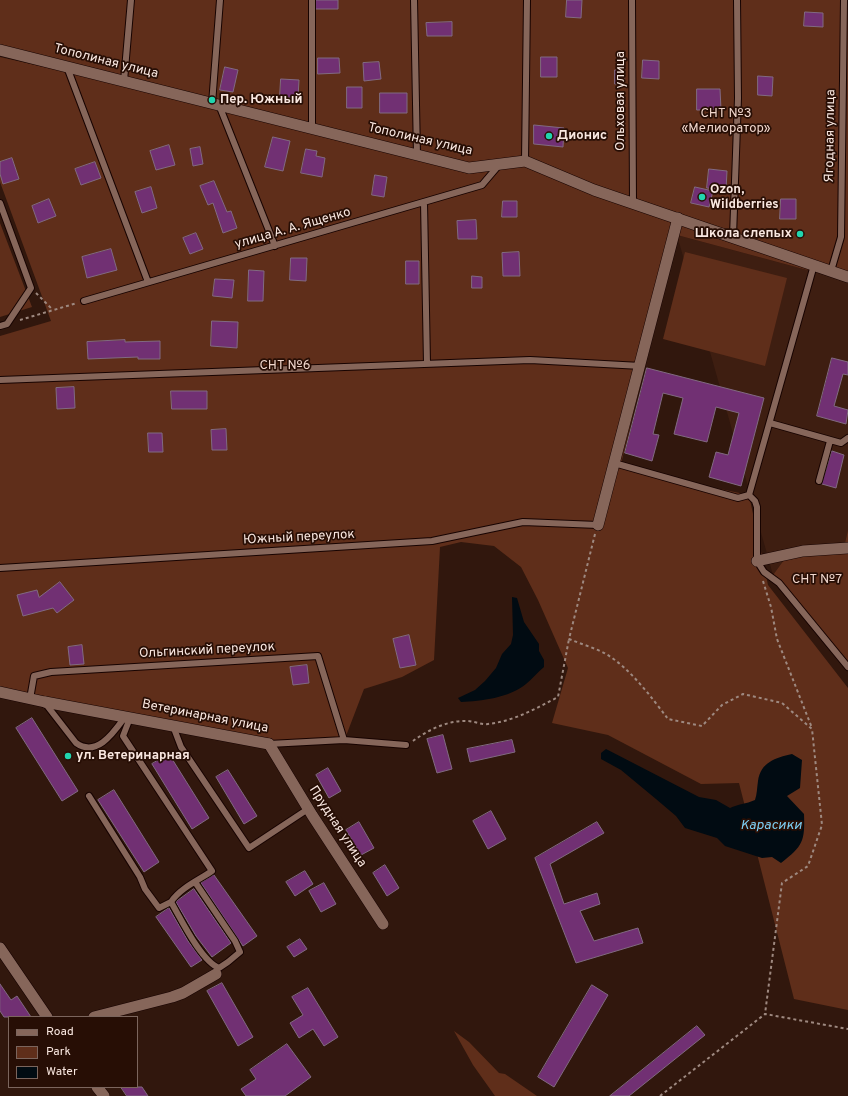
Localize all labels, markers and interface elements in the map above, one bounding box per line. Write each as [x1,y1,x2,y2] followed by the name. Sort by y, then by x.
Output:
[52,42,160,82] street label: Тополиная улица
[613,51,629,151] street label: Ольховая улица
[822,89,840,183] street label: Ягодная улица
[220,92,303,108] place label: Пер. Южный
[207,95,217,105] marker: Пер. Южный
[682,106,770,137] park label: СНТ №3 «Мелиоратор»
[366,120,474,160] street label: Тополиная улица
[557,128,607,144] place label: Дионис
[544,131,554,141] marker: Дионис
[710,182,779,213] place label: Ozon, Wildberries
[697,192,707,202] marker: Ozon, Wildberries
[233,205,353,253] street label: улица А. А. Ященко
[695,226,792,242] place label: Школа слепых
[795,229,805,239] marker: Школа слепых
[260,358,310,374] park label: СНТ №6
[243,527,355,549] street label: Южный переулок
[792,572,842,588] park label: СНТ №7
[139,640,275,662] street label: Ольгинский переулок
[141,697,269,737] street label: Ветеринарная улица
[76,748,190,764] place label: ул. Ветеринарная
[63,751,73,761] marker: ул. Ветеринарная
[305,783,369,871] street label: Прудная улица
[740,818,802,834] water label: Карасики
[8,1016,138,1088] legend
[46,1024,74,1040] text: Road
[46,1044,71,1060] text: Park
[46,1064,78,1080] text: Water

